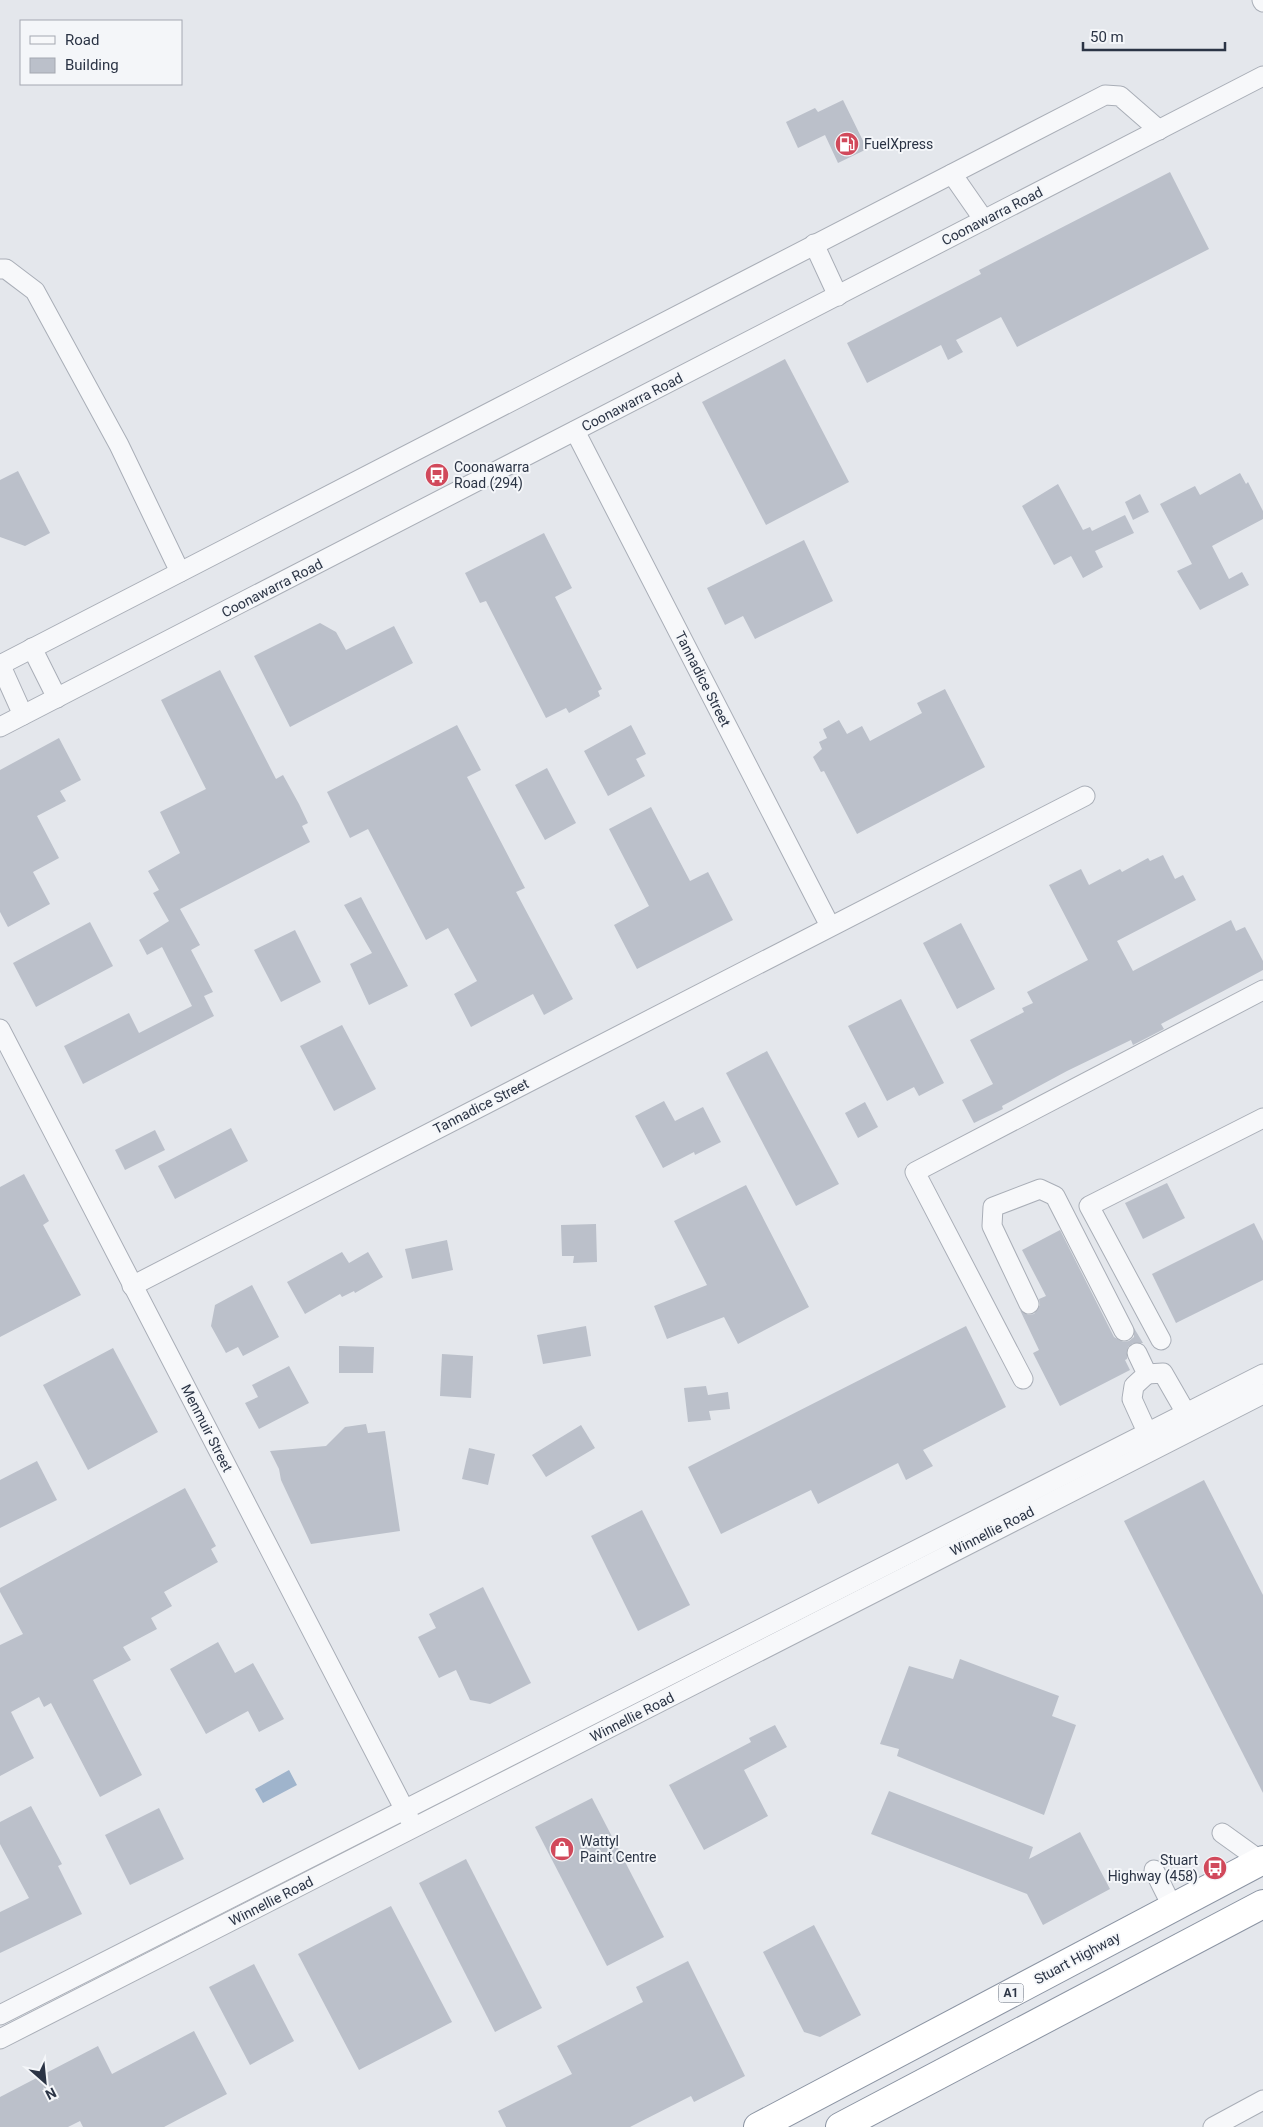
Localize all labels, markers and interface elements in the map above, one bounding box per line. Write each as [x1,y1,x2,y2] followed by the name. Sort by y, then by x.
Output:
[20,20,182,85] legend
[1083,20,1226,52] scale bar
[1090,28,1124,46] text: 50 m
[65,31,99,49] text: Road
[65,56,119,74] text: Building
[834,131,860,157] fuel station icon: FuelXpress
[864,136,933,152] place label: FuelXpress
[939,184,1045,248] street label: Coonawarra Road
[579,370,685,434] street label: Coonawarra Road
[454,459,529,492] place label: Coonawarra Road (294)
[424,462,450,488] bus stop icon: Coonawarra Road (294)
[219,556,325,620] street label: Coonawarra Road
[672,629,734,730] street label: Tannadice Street
[431,1075,532,1137] street label: Tannadice Street
[178,1382,236,1475] street label: Menmuir Street
[947,1503,1037,1559] street label: Winnellie Road
[587,1689,677,1745] street label: Winnellie Road
[580,1833,656,1865] place label: Wattyl Paint Centre
[549,1836,575,1862] shop icon: Wattyl Paint Centre
[1108,1852,1198,1885] place label: Stuart Highway (458)
[1202,1855,1228,1881] bus stop icon: Stuart Highway (458)
[226,1873,316,1929] street label: Winnellie Road
[1031,1928,1123,1987] street label: Stuart Highway
[998,1984,1024,2002] road number: A1
[20,2057,70,2107] north arrow
[43,2084,59,2103] text: N

